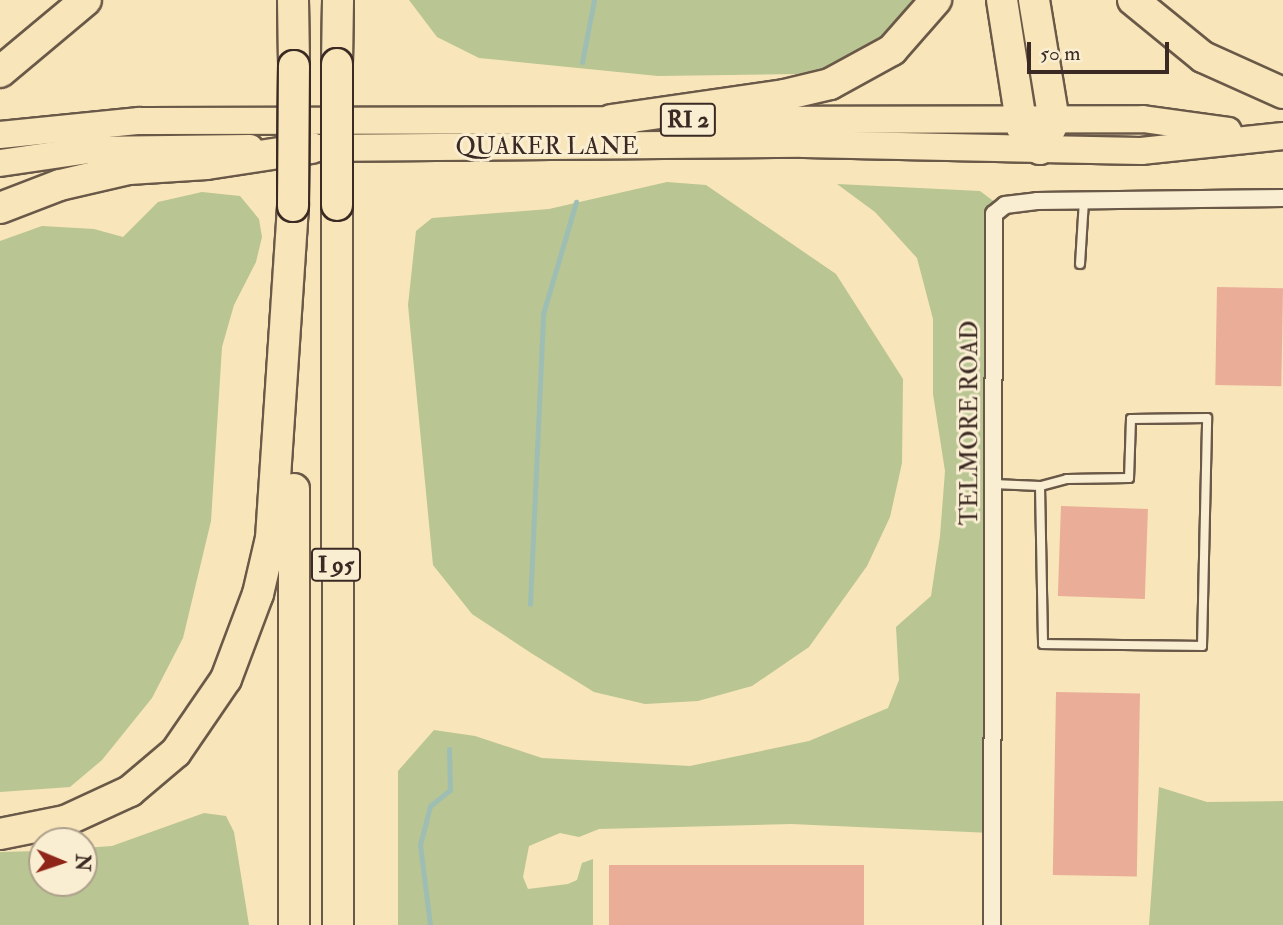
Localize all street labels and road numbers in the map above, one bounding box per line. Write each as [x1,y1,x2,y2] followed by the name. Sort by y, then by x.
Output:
[658,100,718,140] road number: RI 2
[456,133,638,161] street label: QUAKER LANE
[956,321,984,525] street label: TELMORE ROAD
[310,545,362,584] road number: I 95

